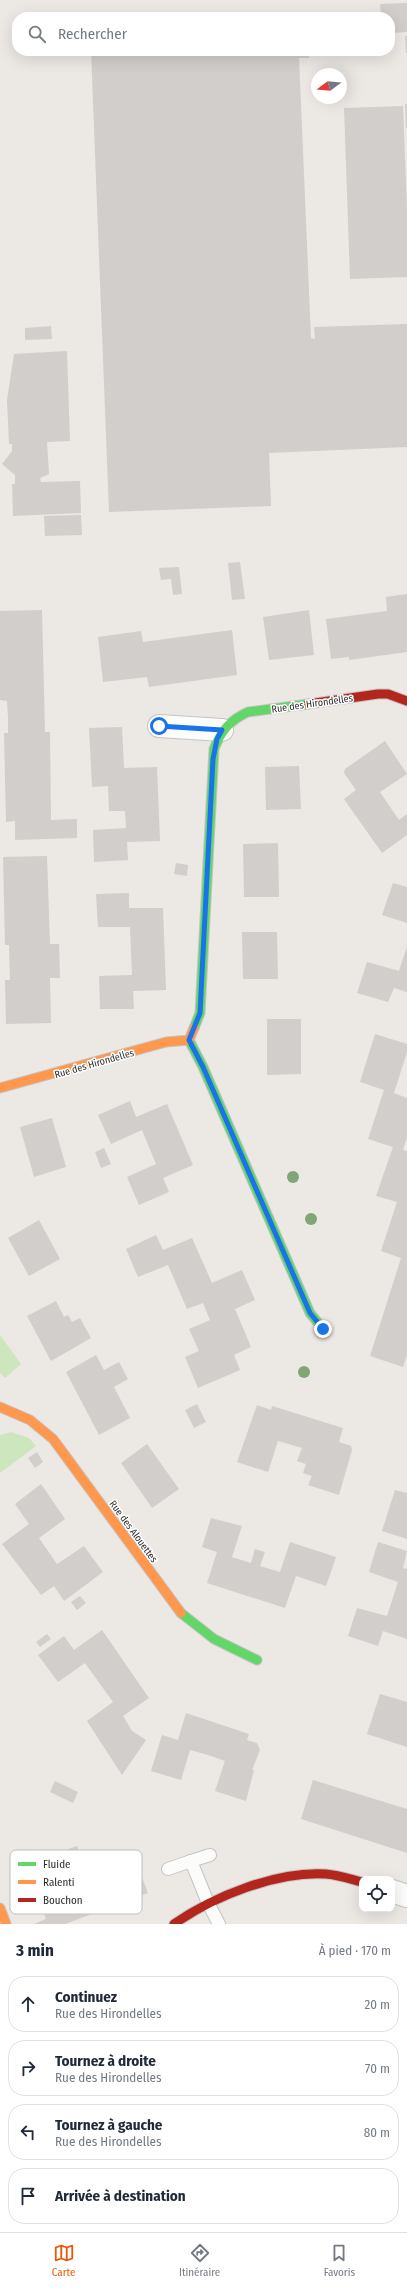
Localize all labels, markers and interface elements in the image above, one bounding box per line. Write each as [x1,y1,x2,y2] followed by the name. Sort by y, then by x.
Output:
[12,12,395,56] search box
[26,23,48,45] icon: search
[58,25,127,43] text: Rechercher
[311,68,347,104] north arrow
[271,692,354,716] street label: Rue des Hirondelles
[150,717,168,735] route start
[53,1047,135,1081] street label: Rue des Hirondelles
[314,1320,332,1338] route end
[107,1498,160,1565] street label: Rue des Alouettes
[10,1850,142,1914] legend
[43,1858,70,1871] text: Fluide
[43,1876,75,1889] text: Ralenti
[359,1876,395,1912] map controls
[359,1876,395,1912] button: locate
[43,1894,83,1907] text: Bouchon
[16,1940,54,1961] text: 3 min
[319,1943,391,1958] text: À pied · 170 m
[55,1988,117,2006] text: Continuez
[17,1993,39,2015] icon: ahead
[364,1997,390,2012] text: 20 m
[55,2006,162,2021] text: Rue des Hirondelles
[55,2052,156,2070] text: Tournez à droite
[17,2057,39,2079] icon: right
[365,2061,390,2076] text: 70 m
[55,2070,162,2085] text: Rue des Hirondelles
[55,2116,162,2134] text: Tournez à gauche
[17,2121,39,2143] icon: left
[364,2125,390,2140] text: 80 m
[55,2134,162,2149] text: Rue des Hirondelles
[17,2185,39,2207] icon: arrive
[55,2187,186,2205] text: Arrivée à destination
[52,2242,75,2279] tab: Carte
[179,2242,220,2279] tab: Itinéraire
[324,2242,355,2279] tab: Favoris

